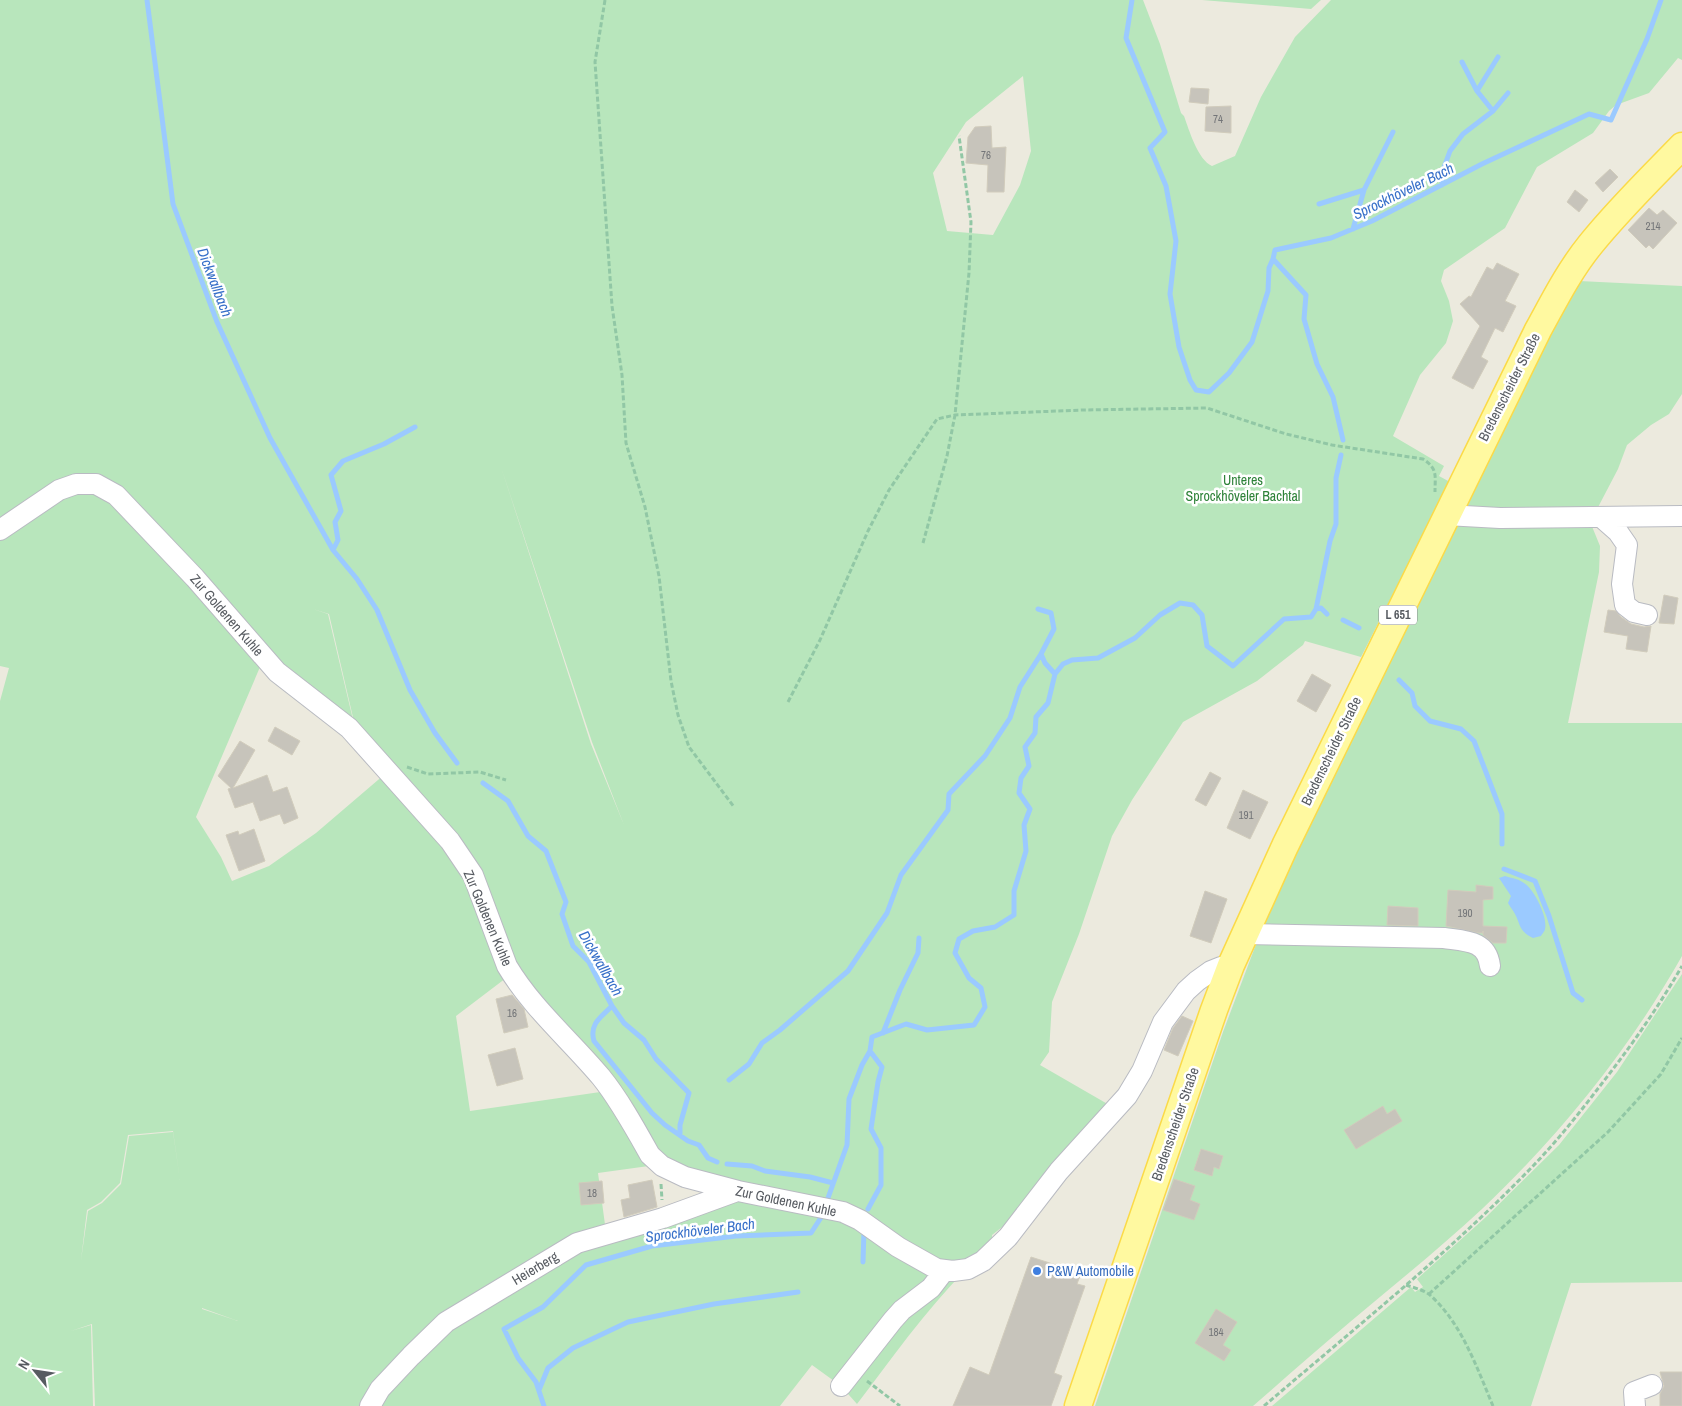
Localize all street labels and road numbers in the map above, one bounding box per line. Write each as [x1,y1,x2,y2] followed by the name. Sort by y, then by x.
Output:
[1474,330,1544,444] street label: Bredenscheider Straße
[187,570,267,660] street label: Zur Goldenen Kuhle
[1379,606,1417,624] road number: L 651
[1297,694,1365,808] street label: Bredenscheider Straße
[460,867,516,969] street label: Zur Goldenen Kuhle
[1147,1065,1203,1183] street label: Bredenscheider Straße
[734,1182,838,1220] street label: Zur Goldenen Kuhle
[508,1247,562,1289] street label: Heierberg

